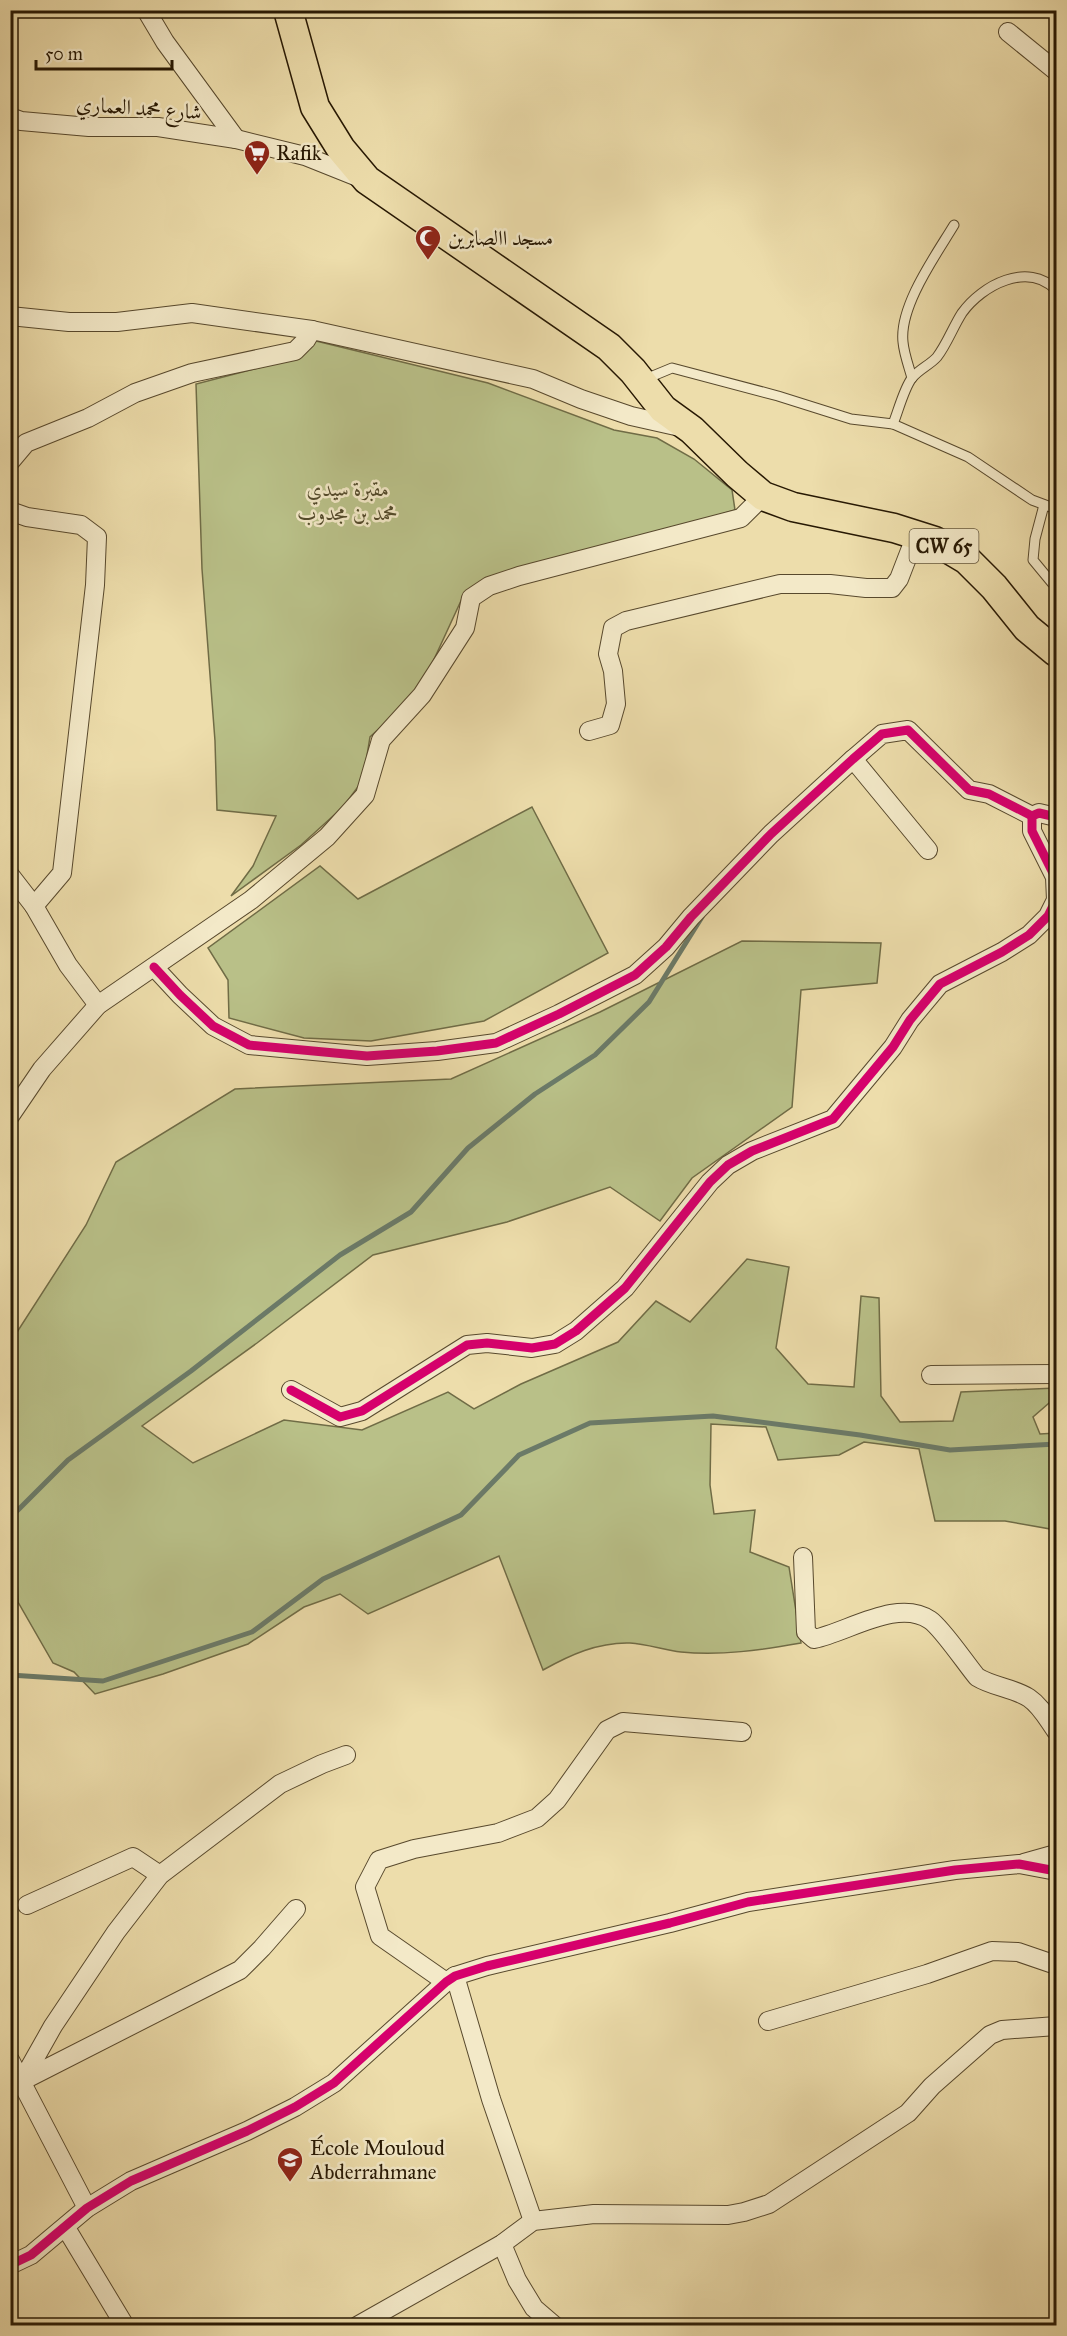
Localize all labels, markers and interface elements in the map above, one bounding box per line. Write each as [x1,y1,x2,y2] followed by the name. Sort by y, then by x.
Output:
[36,33,172,71] scale bar
[45,43,83,65] text: 50 m
[75,91,203,130] street label: شارع محمد العماري
[242,138,272,176] supermarket icon: Rafik
[276,140,322,166] place label: Rafik
[413,223,443,261] mosque icon: مسجد االصابرين
[448,225,553,251] place label: مسجد االصابرين
[298,476,398,526] park label: مقبرة سيدي محمد بن مجدوب
[910,529,978,563] road number: CW 65
[309,2134,445,2185] place label: École Mouloud Abderrahmane
[275,2145,305,2183] school or university icon: École Mouloud Abderrahmane

